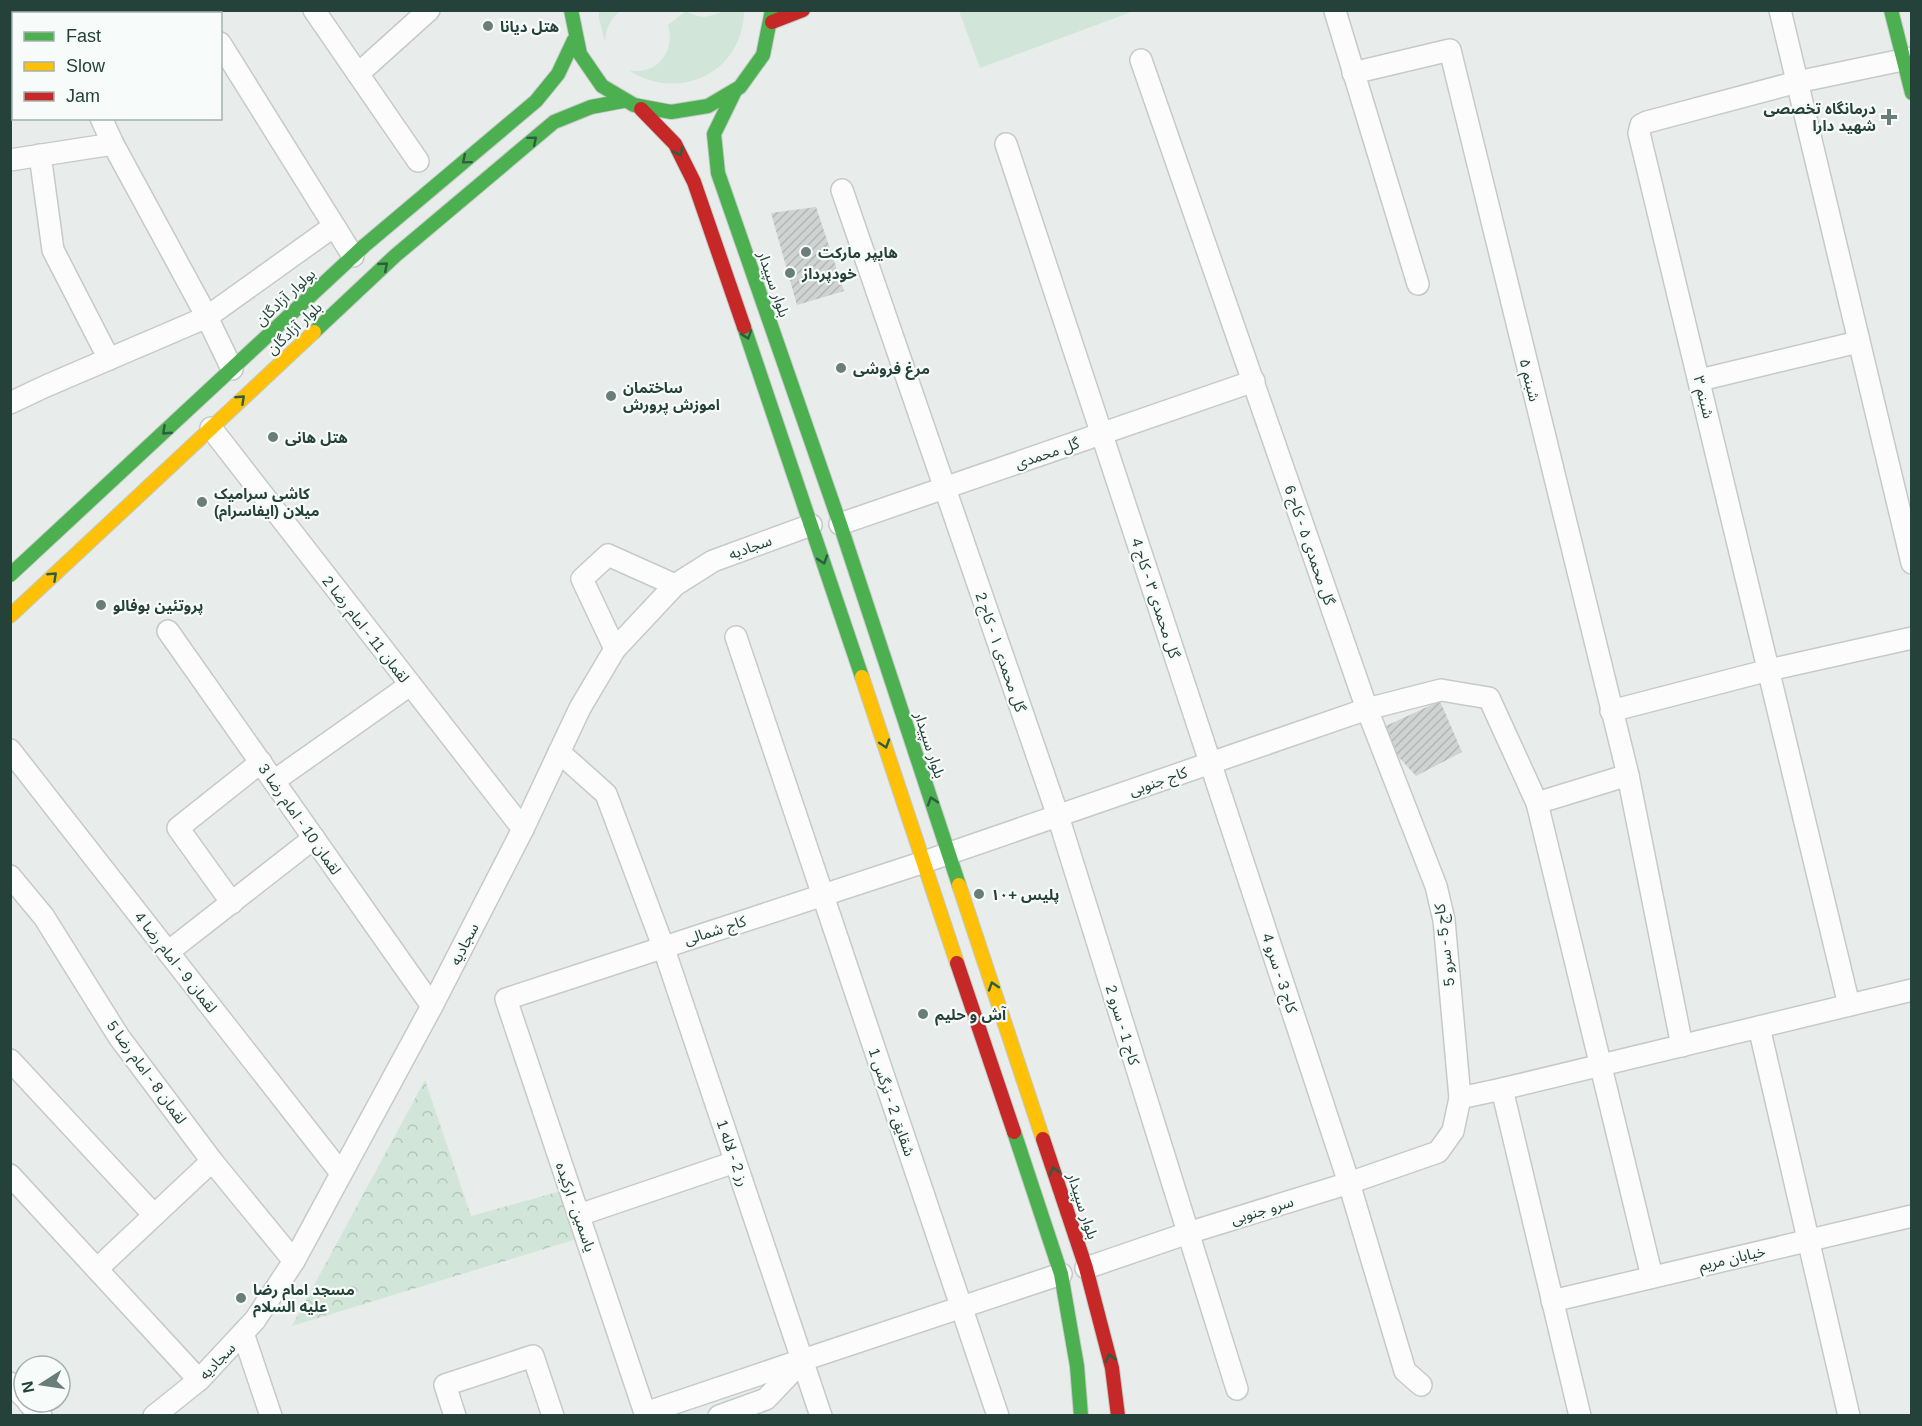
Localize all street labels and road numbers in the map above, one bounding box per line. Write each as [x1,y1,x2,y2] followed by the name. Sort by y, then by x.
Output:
[752,248,793,320] street label: بلوار سپیدار
[252,265,319,330] street label: بولوار آزادگان
[263,298,326,358] street label: بلوار آزادگان
[1514,357,1544,404] street label: شبنم ۵
[1688,374,1718,421] street label: شبنم ۳
[1013,434,1082,473] street label: گل محمدی
[1278,483,1339,609] street label: گل محمدی ۵ - کاج 6
[726,531,774,563] street label: سجادیه
[1125,536,1184,662] street label: گل محمدی ۳ - کاج 4
[317,572,413,688] street label: لقمان 11 - امام رضا 2
[969,590,1030,716] street label: گل محمدی ۱ - کاج 2
[909,709,949,781] street label: بلوار سپیدار
[253,760,345,880] street label: لقمان 10 - امام رضا 3
[1127,763,1191,803] street label: کاج جنوبی
[1430,902,1461,987] street label: کاج 5 - سرو 5
[129,908,221,1018] street label: لقمان 9 - امام رضا 4
[682,912,750,952] street label: کاج شمالی
[446,920,482,968] street label: سجادیه
[1255,931,1301,1017] street label: کاج 3 - سرو 4
[1099,983,1143,1069] street label: کاج 1 - سرو 2
[101,1017,190,1129] street label: لقمان 8 - امام رضا 5
[864,1046,919,1159] street label: شقایق 2 - نرگس 1
[713,1117,752,1189] street label: رز 2 - لاله 1
[552,1160,599,1254] street label: یاسمین - ارکیده
[1062,1170,1102,1242] street label: بلوار سپیدار
[1229,1192,1296,1229] street label: سرو جنوبی
[1697,1242,1768,1277] street label: خیابان مریم
[195,1339,239,1383] street label: سجادیه

